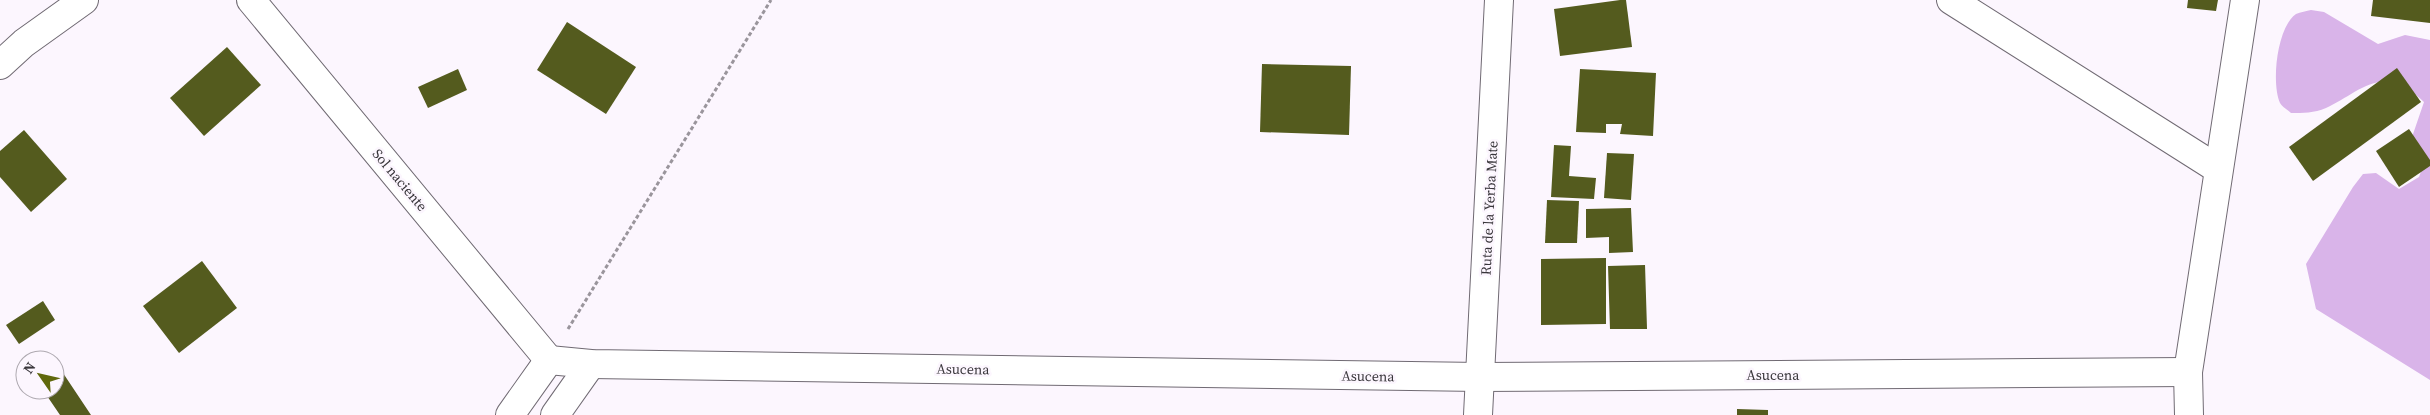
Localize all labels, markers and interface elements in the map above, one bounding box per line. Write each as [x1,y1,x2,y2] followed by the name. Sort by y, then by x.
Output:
[1475,140,1503,276] street label: Ruta de la Yerba Mate
[368,144,432,216] street label: Sol naciente
[15,350,65,400] north arrow
[18,358,40,378] text: N
[936,359,991,379] street label: Asucena
[1747,365,1800,385] street label: Asucena
[1341,366,1396,386] street label: Asucena

